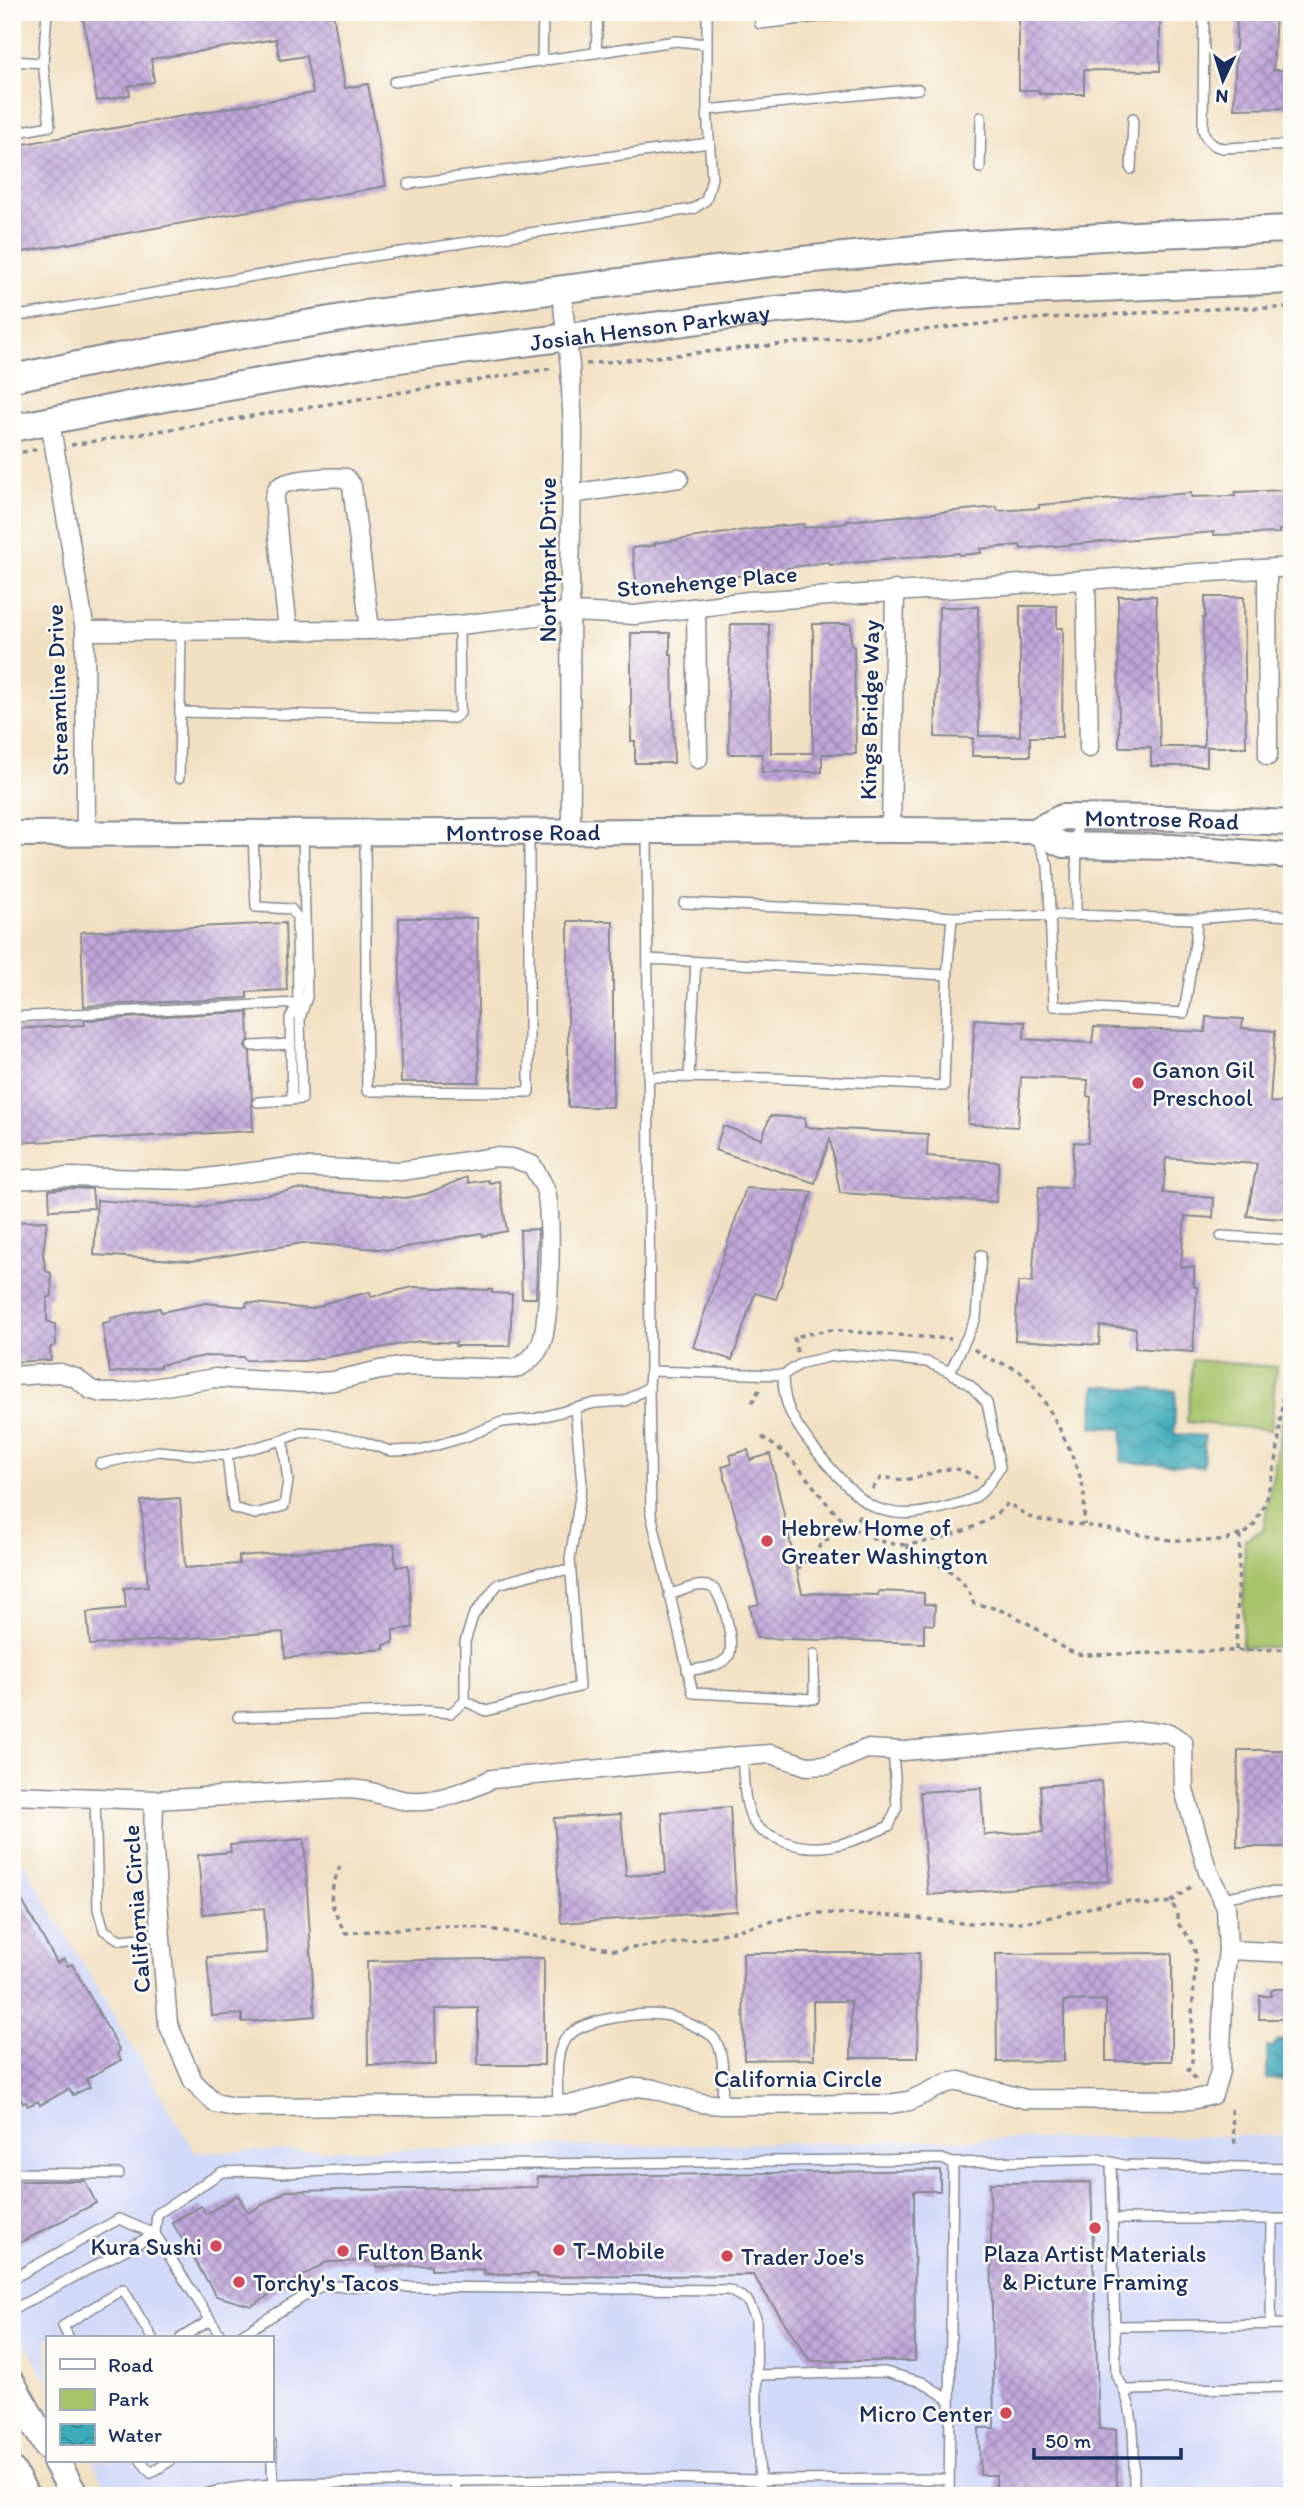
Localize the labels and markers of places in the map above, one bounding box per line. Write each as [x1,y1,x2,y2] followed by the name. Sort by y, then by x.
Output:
[1152,1055,1255,1112] place label: Ganon Gil Preschool
[1130,1075,1146,1091] marker: Ganon Gil Preschool
[781,1513,988,1570] place label: Hebrew Home of Greater Washington
[759,1533,775,1549] marker: Hebrew Home of Greater Washington
[1087,2220,1103,2236] marker: Plaza Artist Materials & Picture Framing
[91,2232,202,2261] place label: Kura Sushi
[573,2236,665,2265] place label: T-Mobile
[357,2237,483,2266] place label: Fulton Bank
[208,2238,224,2254] marker: Kura Sushi
[983,2239,1207,2296] place label: Plaza Artist Materials & Picture Framing
[551,2242,567,2258] marker: T-Mobile
[741,2242,865,2271] place label: Trader Joe's
[335,2243,351,2259] marker: Fulton Bank
[719,2248,735,2264] marker: Trader Joe's
[253,2268,399,2297] place label: Torchy's Tacos
[231,2274,247,2290] marker: Torchy's Tacos
[859,2399,992,2428] place label: Micro Center
[998,2405,1014,2421] marker: Micro Center

